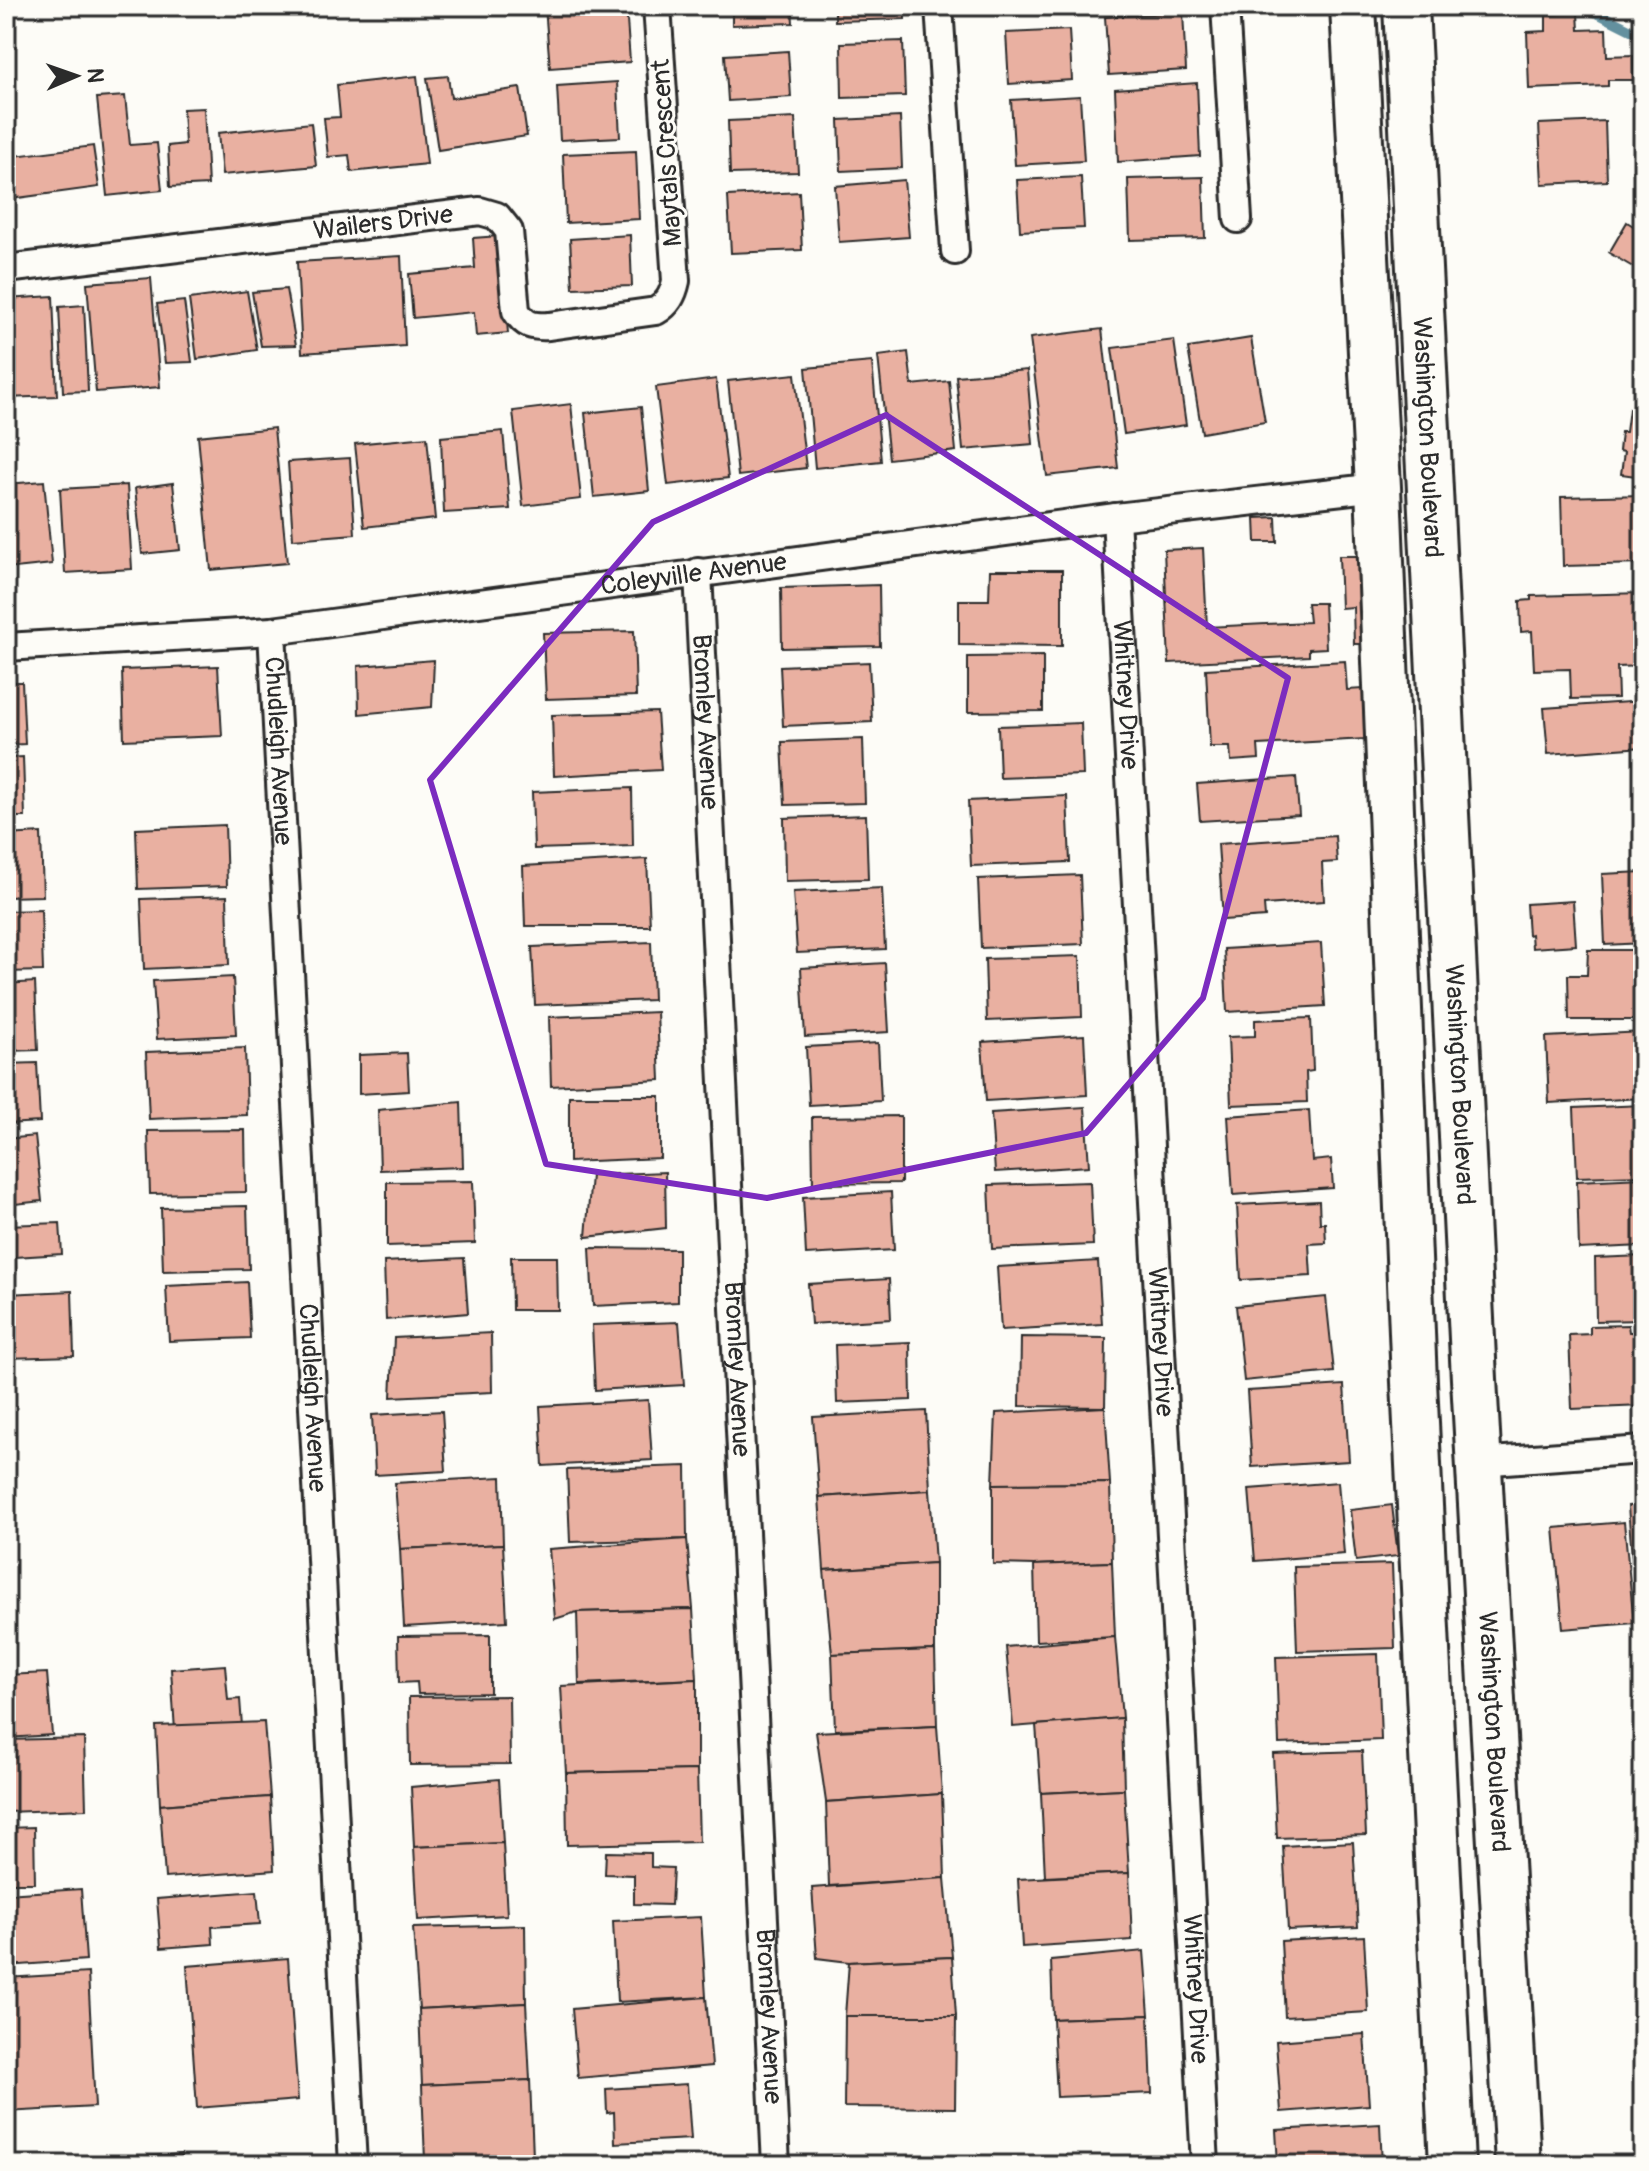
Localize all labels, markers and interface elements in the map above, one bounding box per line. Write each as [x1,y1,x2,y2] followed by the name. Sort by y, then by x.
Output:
[36,36,116,116] north arrow
[644,58,690,248] street label: Maytals Crescent
[81,67,109,83] text: N
[312,198,455,247] street label: Wailers Drive
[1405,316,1449,559] street label: Washington Boulevard
[599,546,789,602] street label: Coleyville Avenue
[1106,619,1146,771] street label: Whitney Drive
[685,633,726,810] street label: Bromley Avenue
[257,656,299,846] street label: Chudleigh Avenue
[1437,963,1481,1206] street label: Washington Boulevard
[1141,1266,1181,1418] street label: Whitney Drive
[717,1281,757,1458] street label: Bromley Avenue
[292,1303,333,1493] street label: Chudleigh Avenue
[1471,1610,1516,1853] street label: Washington Boulevard
[1175,1913,1216,2065] street label: Whitney Drive
[748,1928,789,2105] street label: Bromley Avenue

